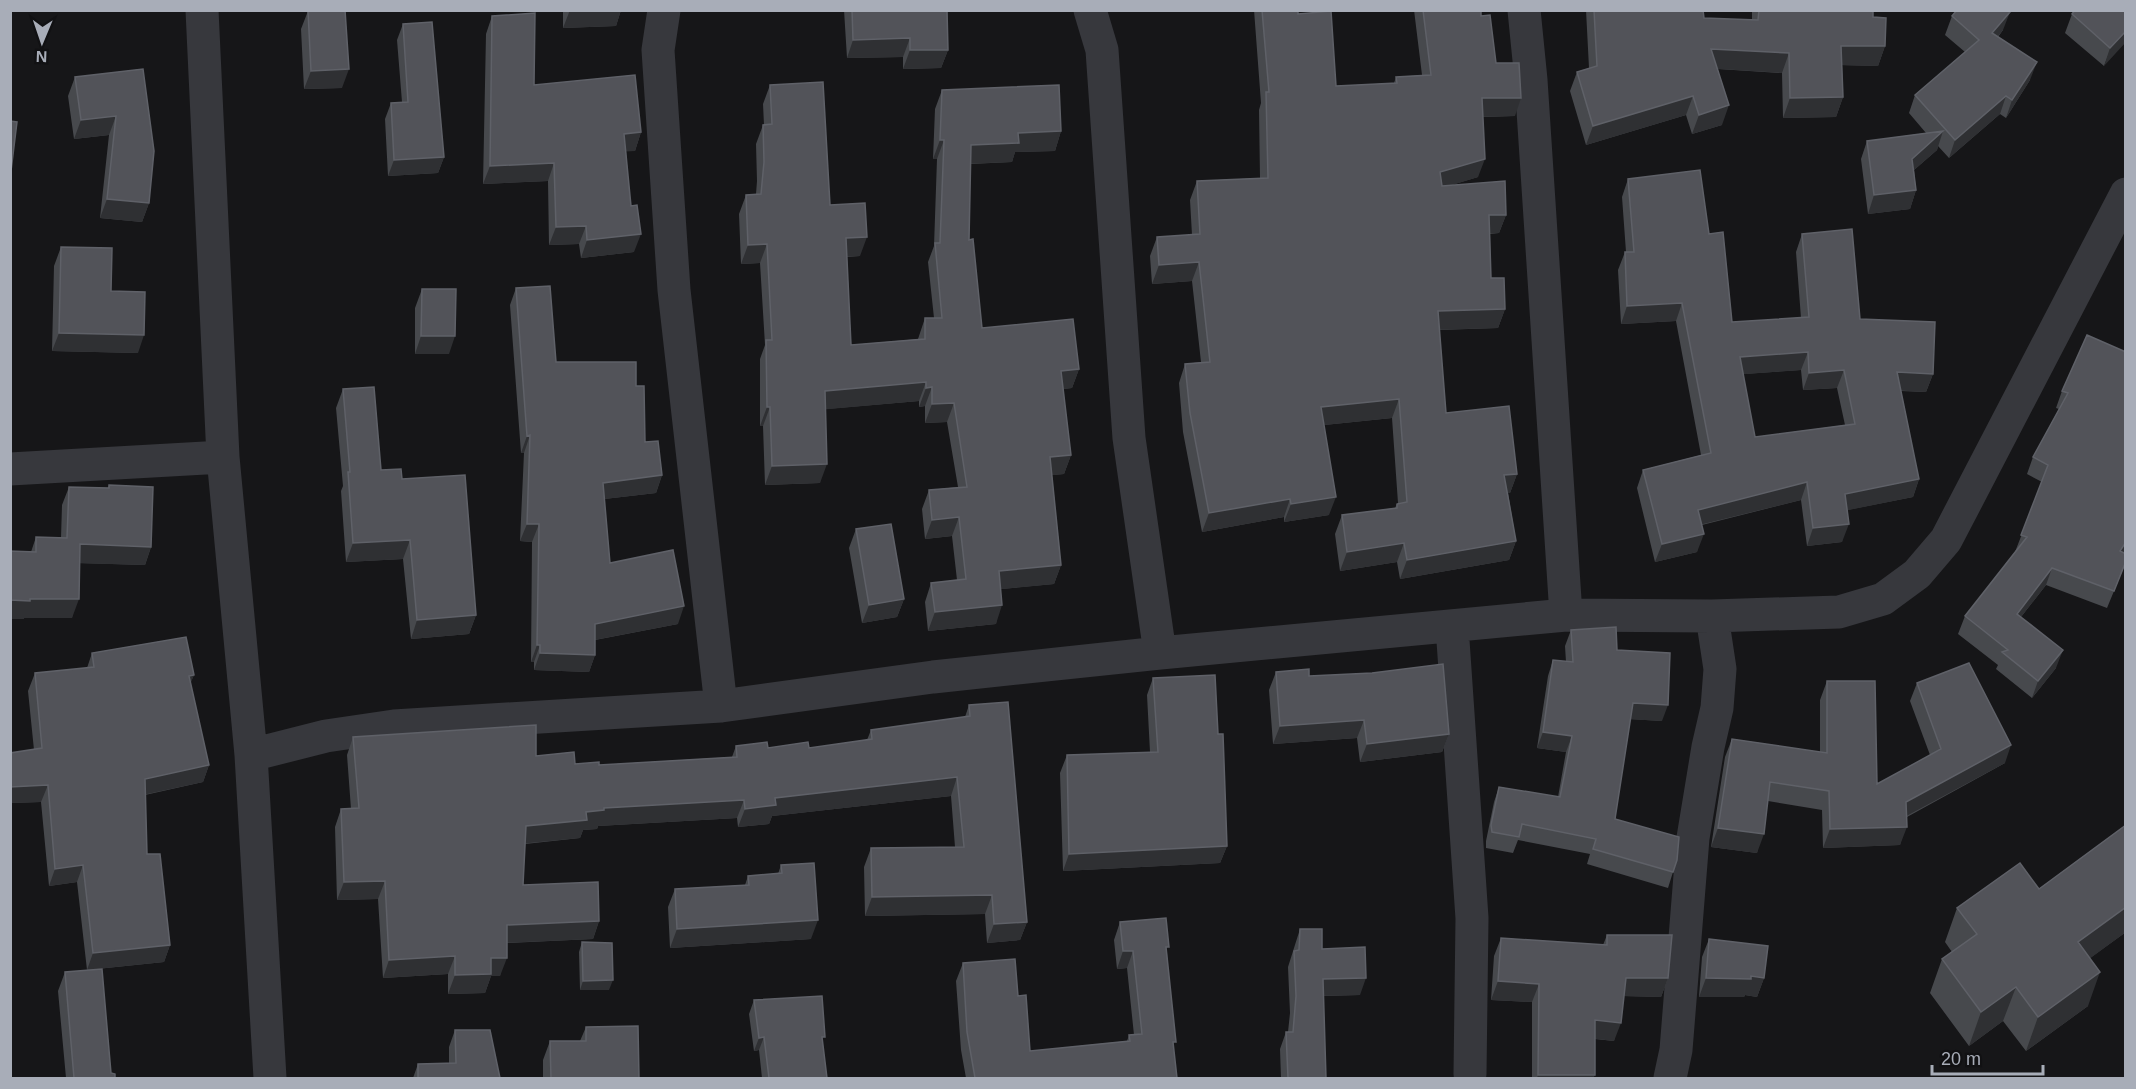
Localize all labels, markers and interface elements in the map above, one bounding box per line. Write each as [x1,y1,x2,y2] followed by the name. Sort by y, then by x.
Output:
[12,12,72,72] north arrow
[35,48,48,65] text: N
[1932,1038,2043,1076] scale bar
[1941,1049,1981,1069] text: 20 m

